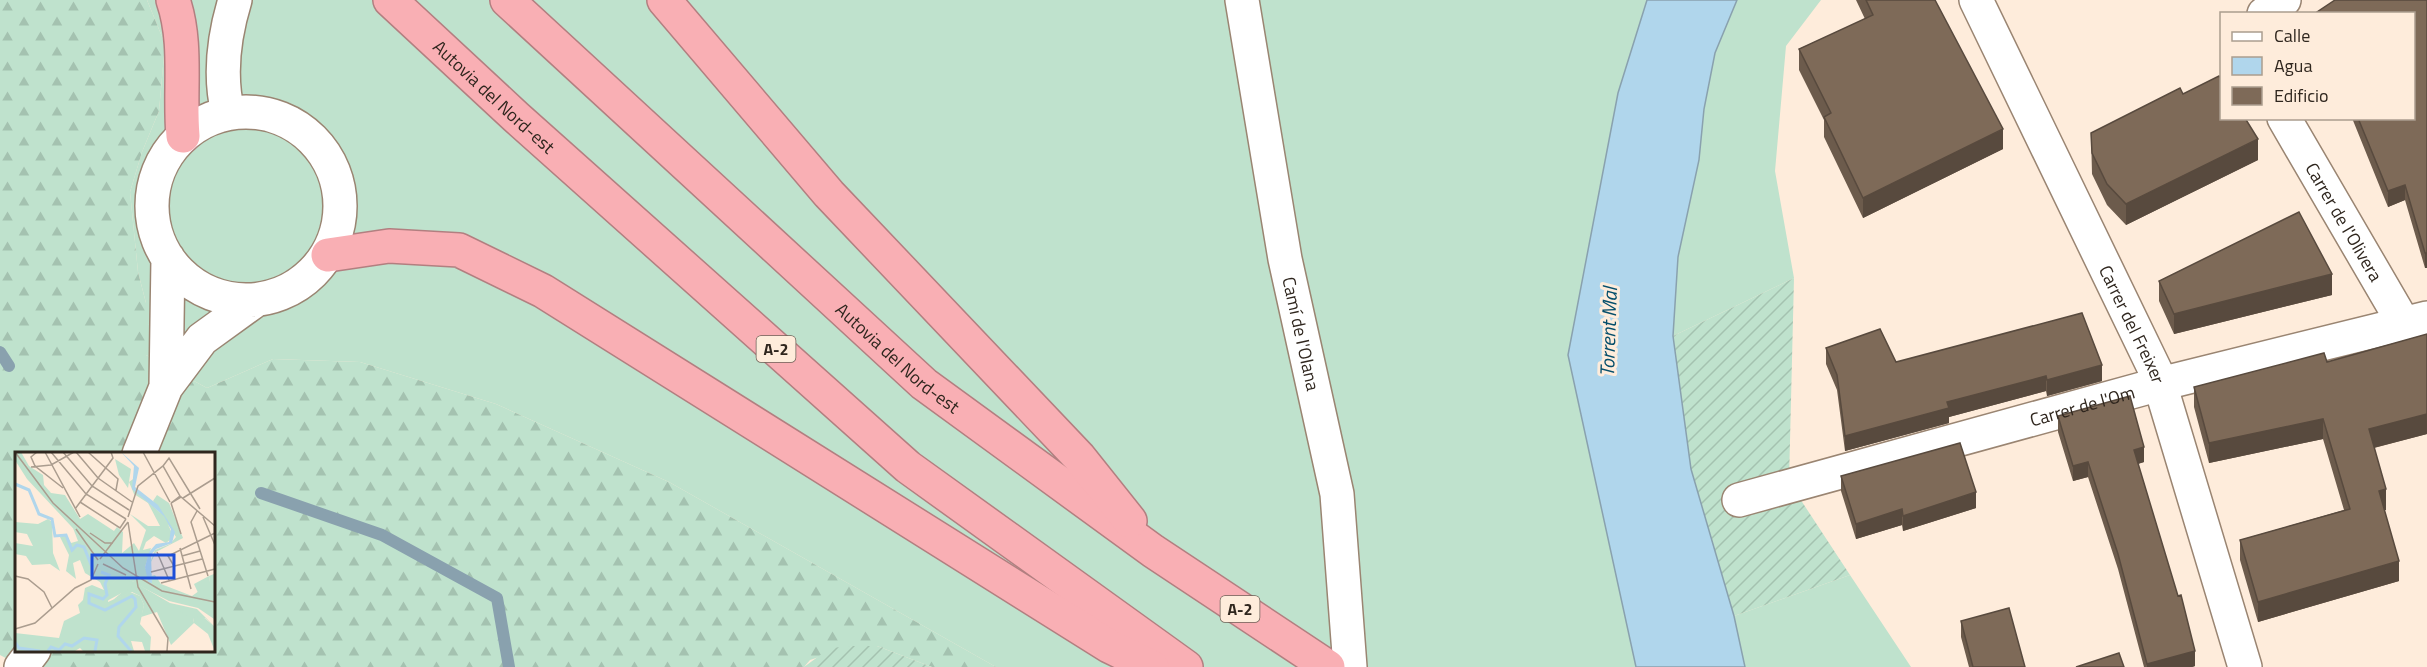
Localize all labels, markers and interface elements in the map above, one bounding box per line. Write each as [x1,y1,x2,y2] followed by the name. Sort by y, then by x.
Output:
[2220,12,2415,120] legend
[2274,22,2310,49] text: Calle
[427,33,562,160] street label: Autovia del Nord-est
[2274,52,2312,79] text: Agua
[2274,82,2328,109] text: Edificio
[2299,157,2390,286] street label: Carrer de l'Olivera
[2093,260,2172,386] street label: Carrer del Freixer
[1276,274,1327,393] street label: Camí de l'Olana
[1591,284,1625,377] water label: Torrent Mal
[830,296,966,420] street label: Autovia del Nord-est
[756,336,796,362] road number: A-2
[2027,378,2138,433] street label: Carrer de l'Om
[15,452,214,652] inset map
[1220,596,1260,622] road number: A-2

